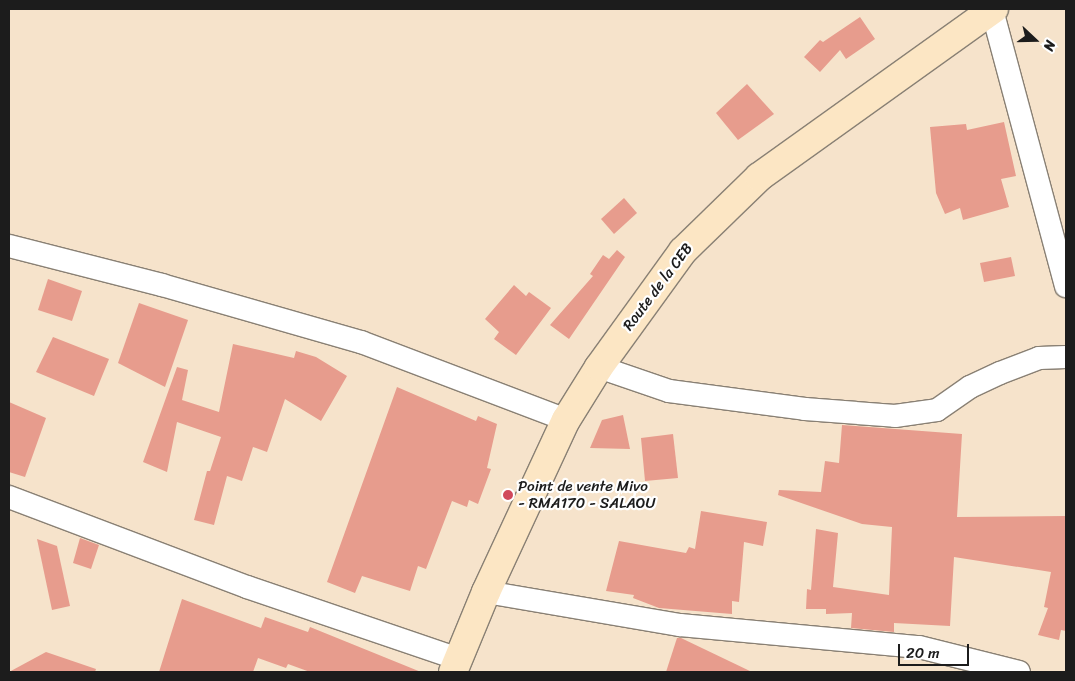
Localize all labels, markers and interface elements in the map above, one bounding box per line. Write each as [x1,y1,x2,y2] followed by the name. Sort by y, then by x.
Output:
[1010,15,1060,65] north arrow
[1036,37,1063,55] text: N
[619,240,697,334] street label: Route de la CEB
[518,477,655,512] place label: Point de vente Mivo - RMA170 - SALAOU
[502,489,514,501] marker: Point de vente Mivo - RMA170 - SALAOU
[900,634,971,666] scale bar
[906,640,940,666] text: 20 m

